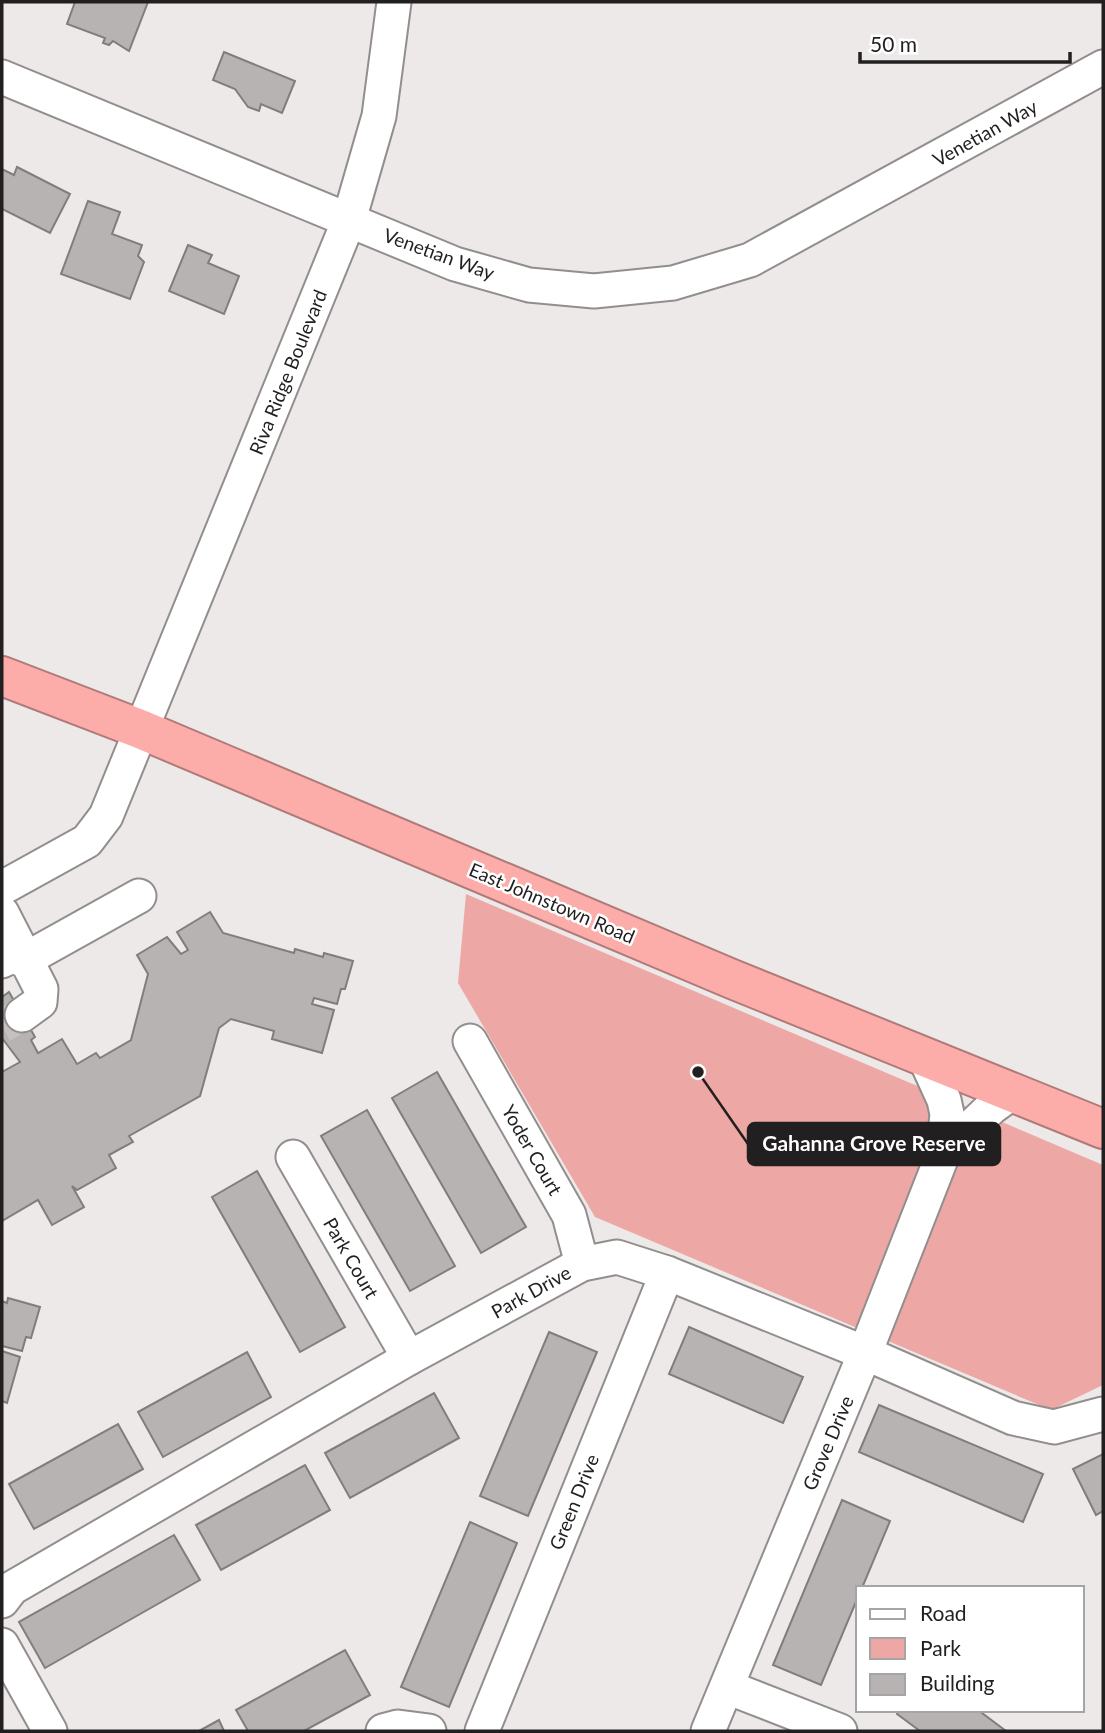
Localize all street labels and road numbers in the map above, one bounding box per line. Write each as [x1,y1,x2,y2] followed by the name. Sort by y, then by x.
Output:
[928,94,1041,171] street label: Venetian Way
[381,223,498,284] street label: Venetian Way
[244,286,331,458] street label: Riva Ridge Boulevard
[466,857,638,948] street label: East Johnstown Road
[497,1101,568,1199] street label: Yoder Court
[319,1213,384,1302] street label: Park Court
[487,1260,575,1323] street label: Park Drive
[797,1392,858,1494] street label: Grove Drive
[544,1451,603,1553] street label: Green Drive

